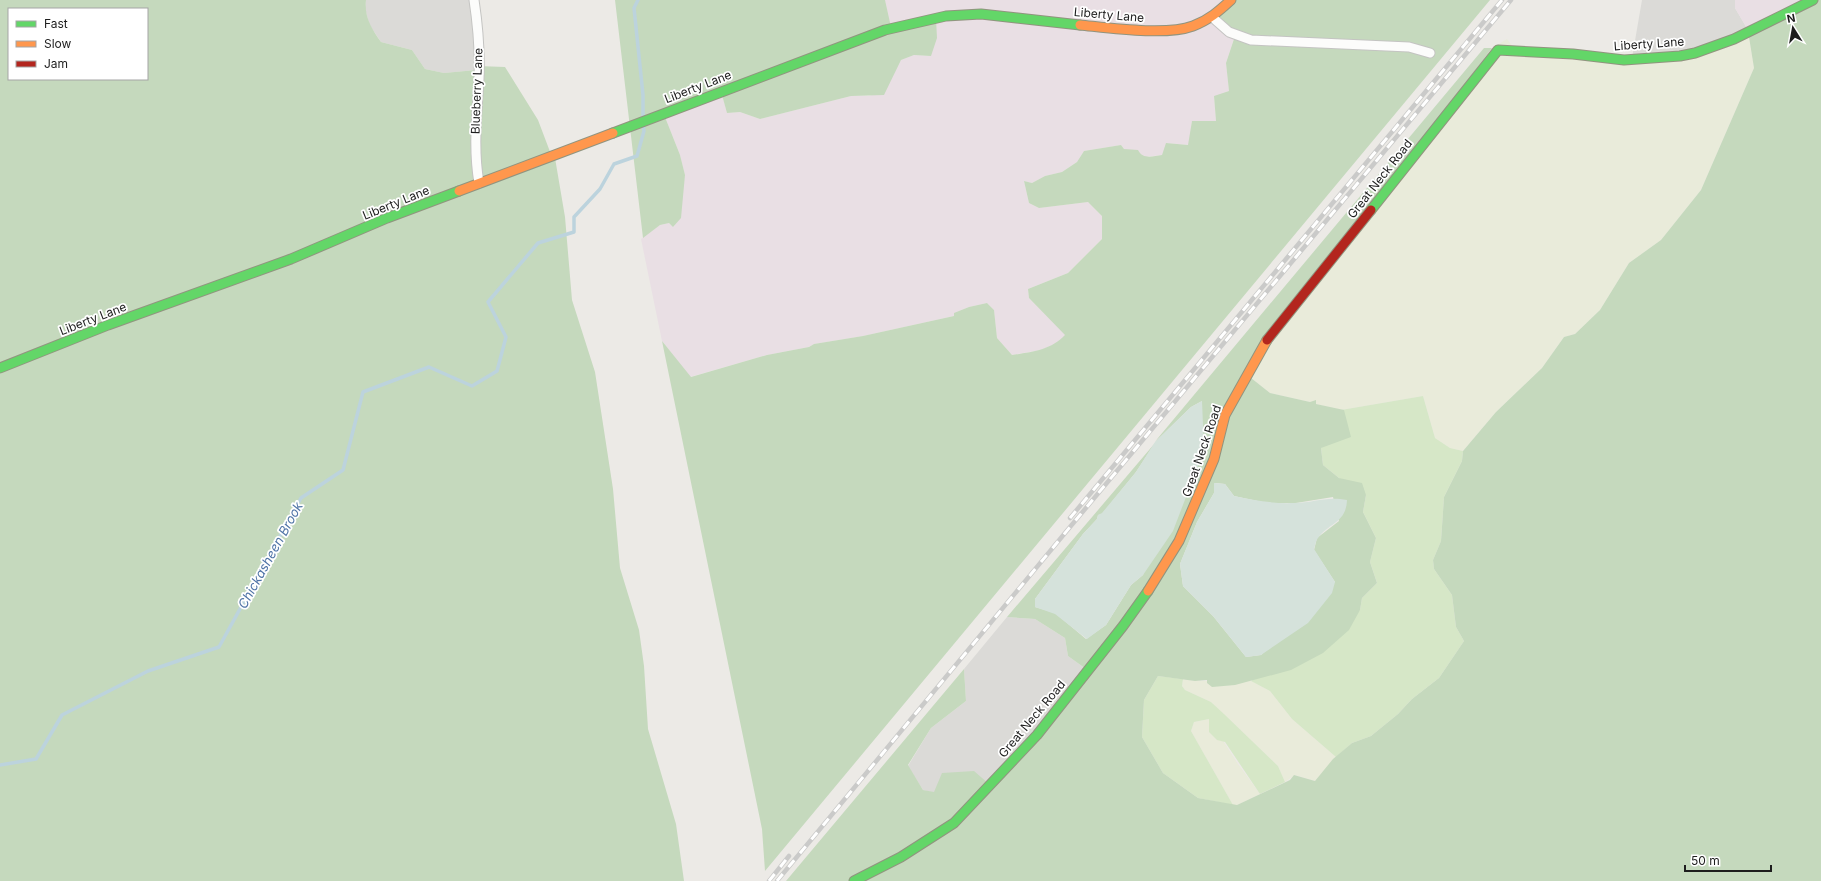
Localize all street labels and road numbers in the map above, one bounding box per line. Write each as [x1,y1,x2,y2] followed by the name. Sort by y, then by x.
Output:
[1073,4,1145,25] street label: Liberty Lane
[1613,34,1685,53] street label: Liberty Lane
[467,48,486,134] street label: Blueberry Lane
[662,67,733,106] street label: Liberty Lane
[1344,136,1415,221] street label: Great Neck Road
[360,182,431,223] street label: Liberty Lane
[57,299,128,338] street label: Liberty Lane
[1179,403,1224,499] street label: Great Neck Road
[995,677,1068,760] street label: Great Neck Road

